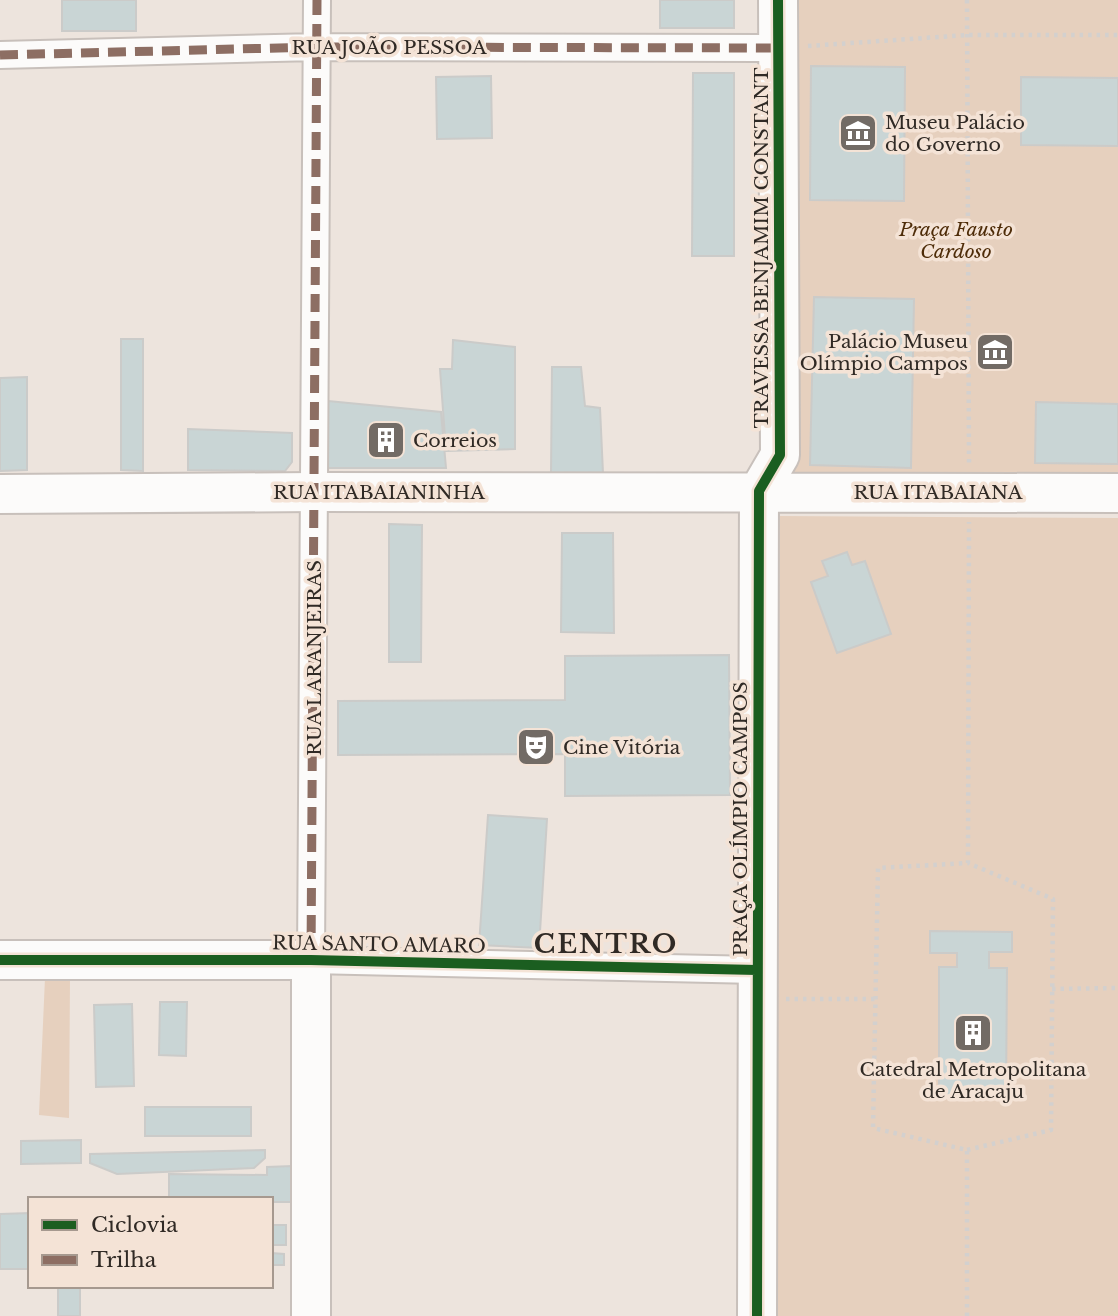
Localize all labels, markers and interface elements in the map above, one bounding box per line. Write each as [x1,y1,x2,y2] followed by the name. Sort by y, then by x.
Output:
[291,35,487,59] street label: RUA JOÃO PESSOA
[750,68,773,428] street label: TRAVESSA BENJAMIM CONSTANT
[885,111,1025,156] place label: Museu Palácio do Governo
[837,112,879,154] museum icon: Museu Palácio do Governo
[898,218,1013,263] park label: Praça Fausto Cardoso
[800,330,968,375] place label: Palácio Museu Olímpio Campos
[974,331,1016,373] museum icon: Palácio Museu Olímpio Campos
[365,419,407,461] building icon: Correios
[413,429,497,452] place label: Correios
[273,481,485,504] street label: RUA ITABAIANINHA
[853,481,1023,504] street label: RUA ITABAIANA
[303,560,326,756] street label: RUA LARANJEIRAS
[729,681,752,957] street label: PRAÇA OLÍMPIO CAMPOS
[515,726,557,768] theatre icon: Cine Vitória
[563,736,681,759] place label: Cine Vitória
[534,928,678,960] district label: CENTRO
[272,931,486,958] street label: RUA SANTO AMARO
[952,1012,994,1054] building icon: Catedral Metropolitana de Aracaju
[860,1058,1087,1103] place label: Catedral Metropolitana de Aracaju
[28,1197,273,1288] legend
[91,1212,178,1238] text: Ciclovia
[91,1247,157,1273] text: Trilha

